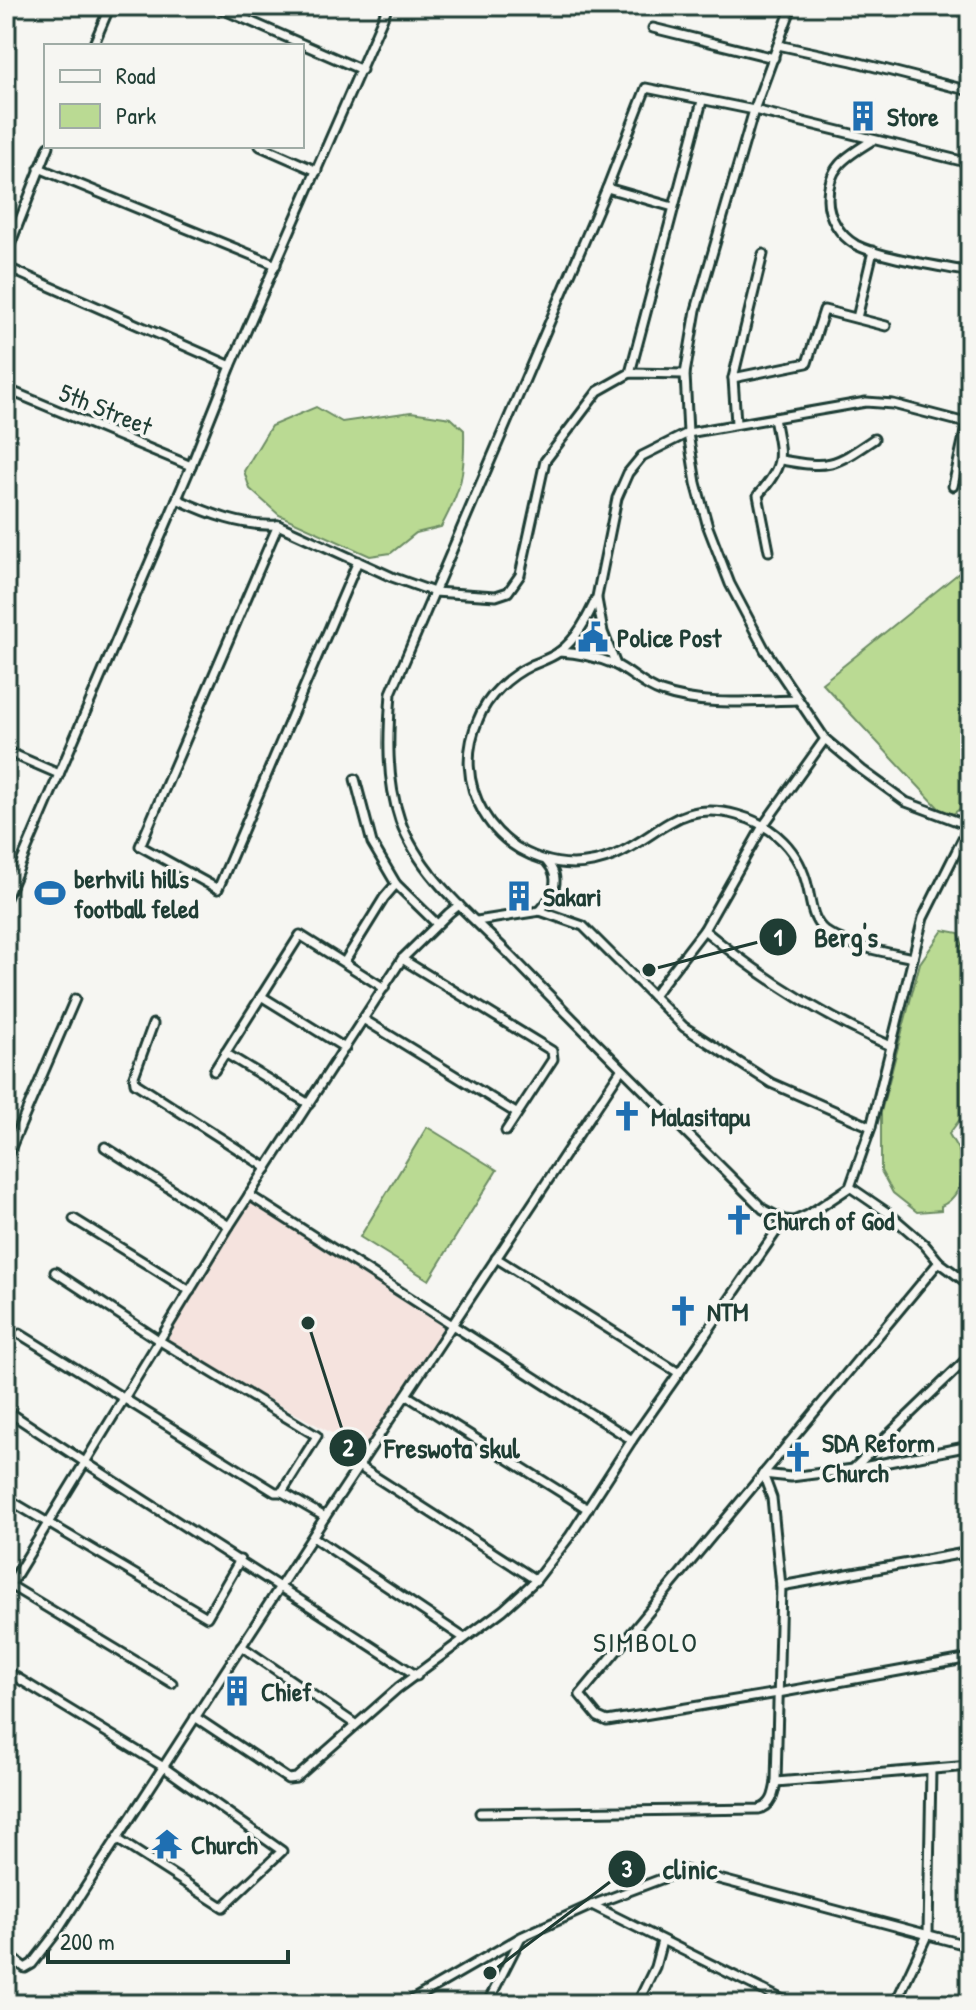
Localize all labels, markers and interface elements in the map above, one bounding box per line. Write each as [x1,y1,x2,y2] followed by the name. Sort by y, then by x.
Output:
[44,44,304,148] legend
[116,59,155,91] text: Road
[116,99,156,131] text: Park
[846,99,880,133] building icon: Store
[887,99,939,134] place label: Store
[54,375,159,444] street label: 5th Street
[576,620,610,654] public building icon: Police Post
[617,620,722,655] place label: Police Post
[74,861,199,926] place label: berhvili hills football feled
[33,876,67,910] sports icon: berhvili hills football feled
[502,879,536,913] building icon: Sakari
[543,879,602,914] place label: Sakari
[758,911,894,963] callout: Berg's
[814,918,878,957] text: Berg's
[774,921,783,953] text: 1
[610,1099,644,1133] church icon: Malasitapu
[651,1099,751,1135] place label: Malasitapu
[722,1203,756,1237] church icon: Church of God
[763,1203,895,1238] place label: Church of God
[666,1294,700,1328] church icon: NTM
[707,1294,748,1329] place label: NTM
[328,1422,535,1474] callout: Freswota skul
[822,1425,935,1490] place label: SDA Reform Church
[383,1429,520,1467] text: Freswota skul
[342,1431,354,1463] text: 2
[781,1440,815,1474] church icon: SDA Reform Church
[593,1623,699,1661] district label: SIMBOLO
[220,1674,254,1708] building icon: Chief
[261,1674,312,1709] place label: Chief
[150,1827,184,1861] temple icon: Church
[191,1827,258,1862] place label: Church
[607,1843,734,1895] callout: clinic
[663,1850,718,1888] text: clinic
[622,1852,633,1884] text: 3
[48,1914,288,1964] scale bar
[60,1925,115,1957] text: 200 m

